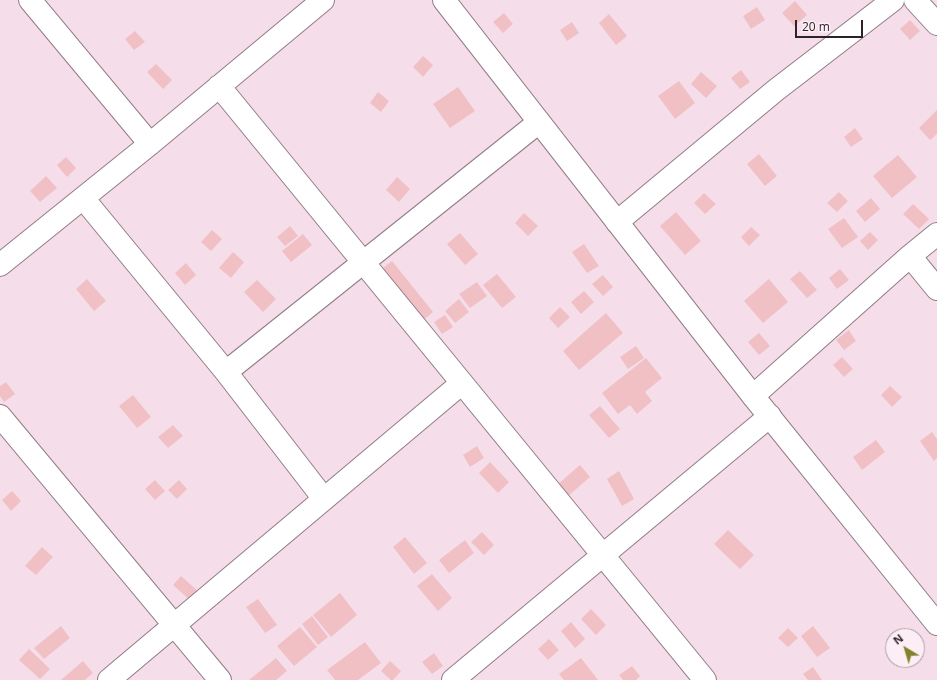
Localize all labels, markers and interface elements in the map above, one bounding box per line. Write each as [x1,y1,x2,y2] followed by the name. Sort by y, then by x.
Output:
[797,12,865,38] scale bar
[802,18,830,35] text: 20 m
[885,628,925,668] north arrow
[890,630,906,648] text: N

